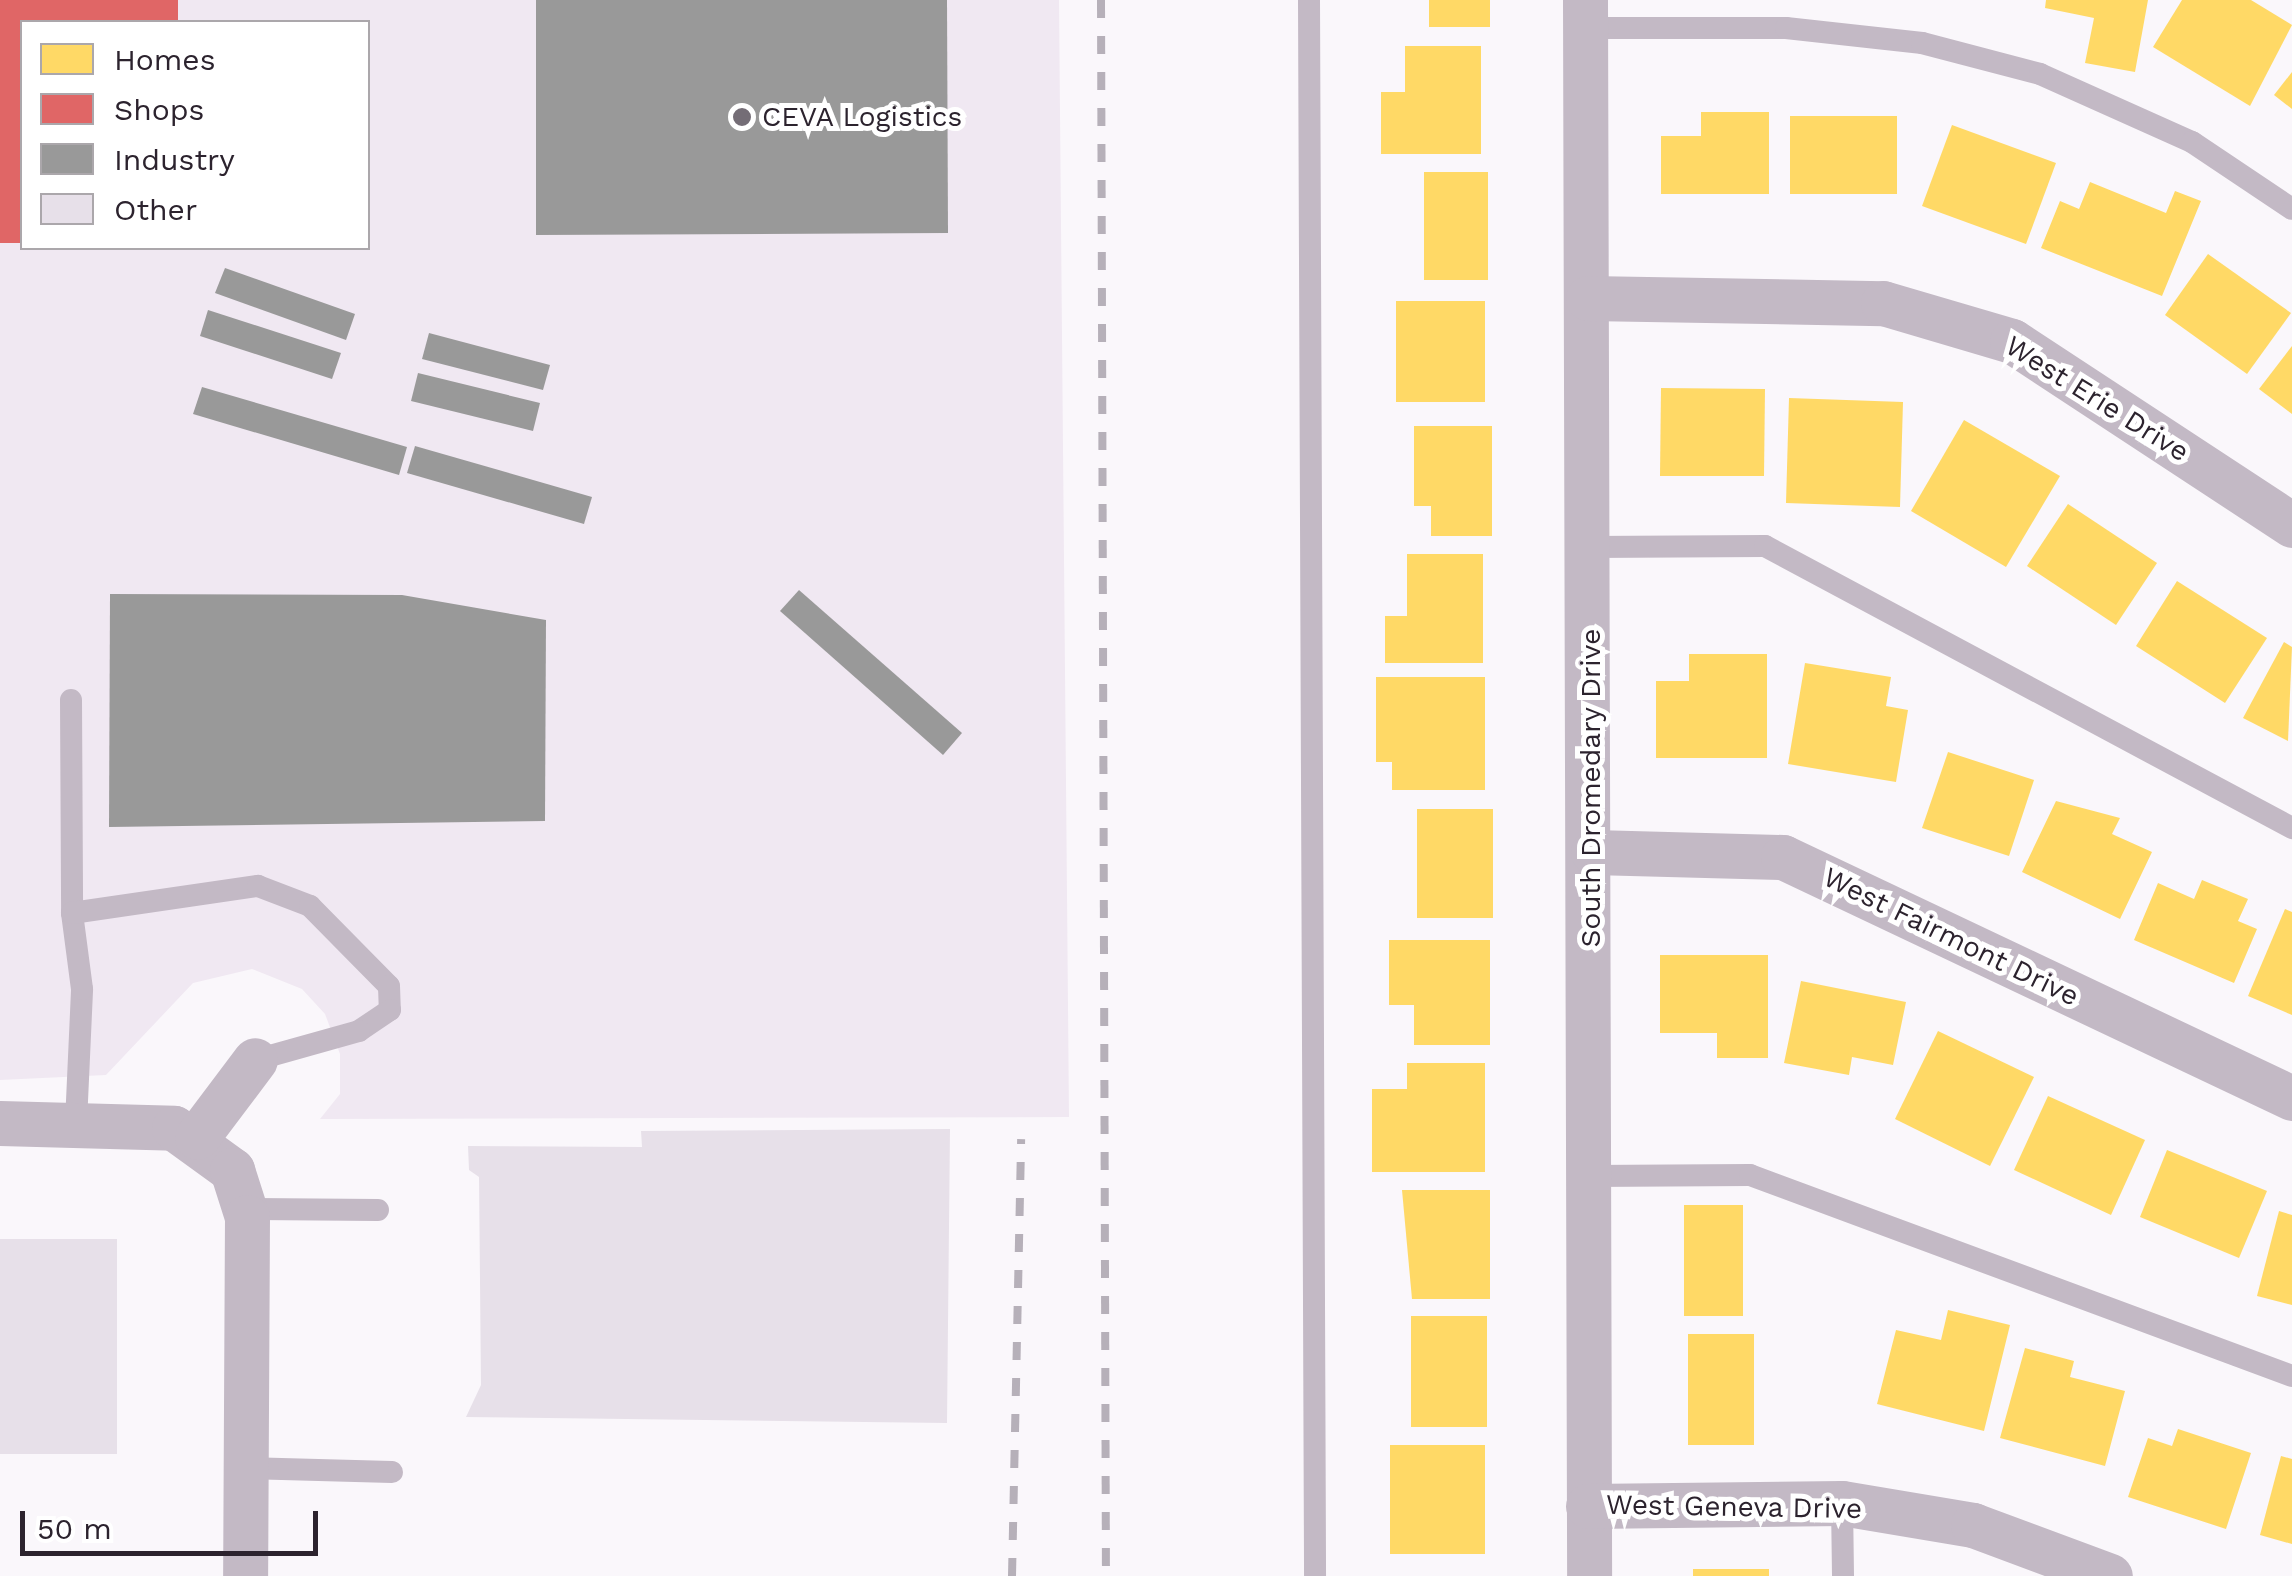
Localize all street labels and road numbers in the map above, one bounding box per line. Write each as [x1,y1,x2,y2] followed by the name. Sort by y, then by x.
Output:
[1999,329,2195,469] street label: West Erie Drive
[1574,628,1608,948] street label: South Dromedary Drive
[1818,861,2084,1013] street label: West Fairmont Drive
[1605,1488,1863,1526] street label: West Geneva Drive

